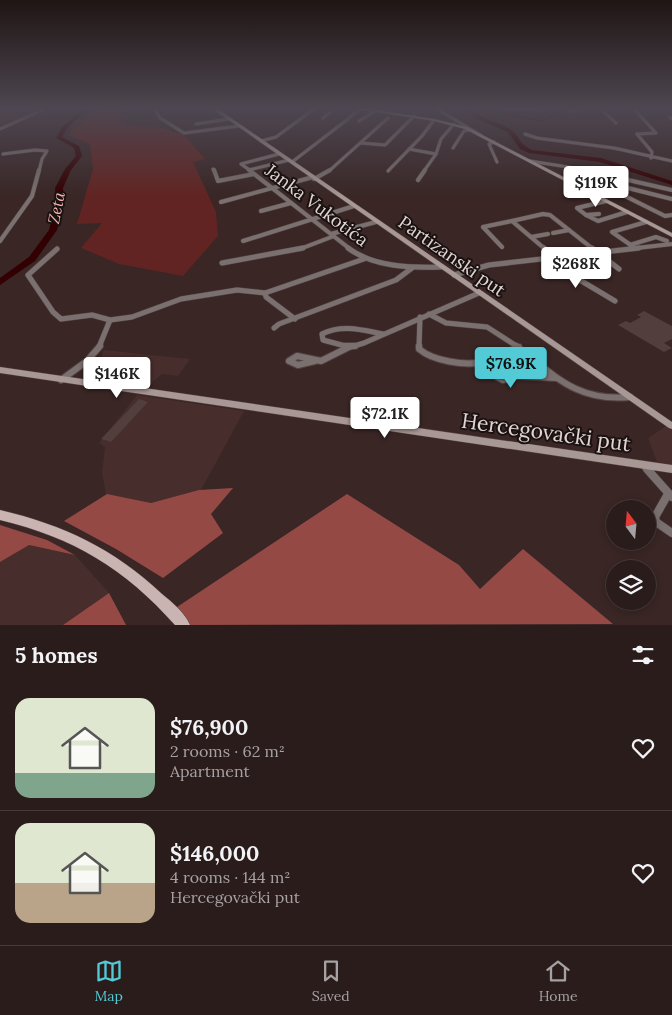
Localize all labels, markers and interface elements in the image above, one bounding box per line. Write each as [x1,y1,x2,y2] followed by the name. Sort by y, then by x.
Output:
[260,158,373,251] street label: Janka Vukotića
[561,166,631,208] pin: $119K
[574,172,618,192] text: $119K
[43,190,69,226] water label: Zeta
[394,211,510,301] street label: Partizanski put
[541,246,611,289] pin: $268K
[552,253,600,273] text: $268K
[470,346,552,389] pin: $76.9K
[486,353,536,373] text: $76.9K
[82,356,152,399] pin: $146K
[94,363,140,383] text: $146K
[344,396,426,439] pin: $72.1K
[361,403,409,423] text: $72.1K
[460,407,633,457] street label: Hercegovački put
[606,500,656,550] north arrow
[606,500,656,610] map controls
[606,560,656,610] button: layers
[629,641,657,669] icon: filters
[15,642,98,669] text: 5 homes
[170,714,248,741] text: $76,900
[55,718,115,778] icon: home
[629,734,657,762] icon: heart
[170,741,285,761] text: 2 rooms · 62 m²
[170,761,250,781] text: Apartment
[170,840,259,867] text: $146,000
[55,843,115,903] icon: home
[629,859,657,887] icon: heart
[170,867,290,887] text: 4 rooms · 144 m²
[170,887,300,907] text: Hercegovački put
[94,957,123,1005] tab: Map
[312,957,350,1005] tab: Saved
[539,957,578,1005] tab: Home

